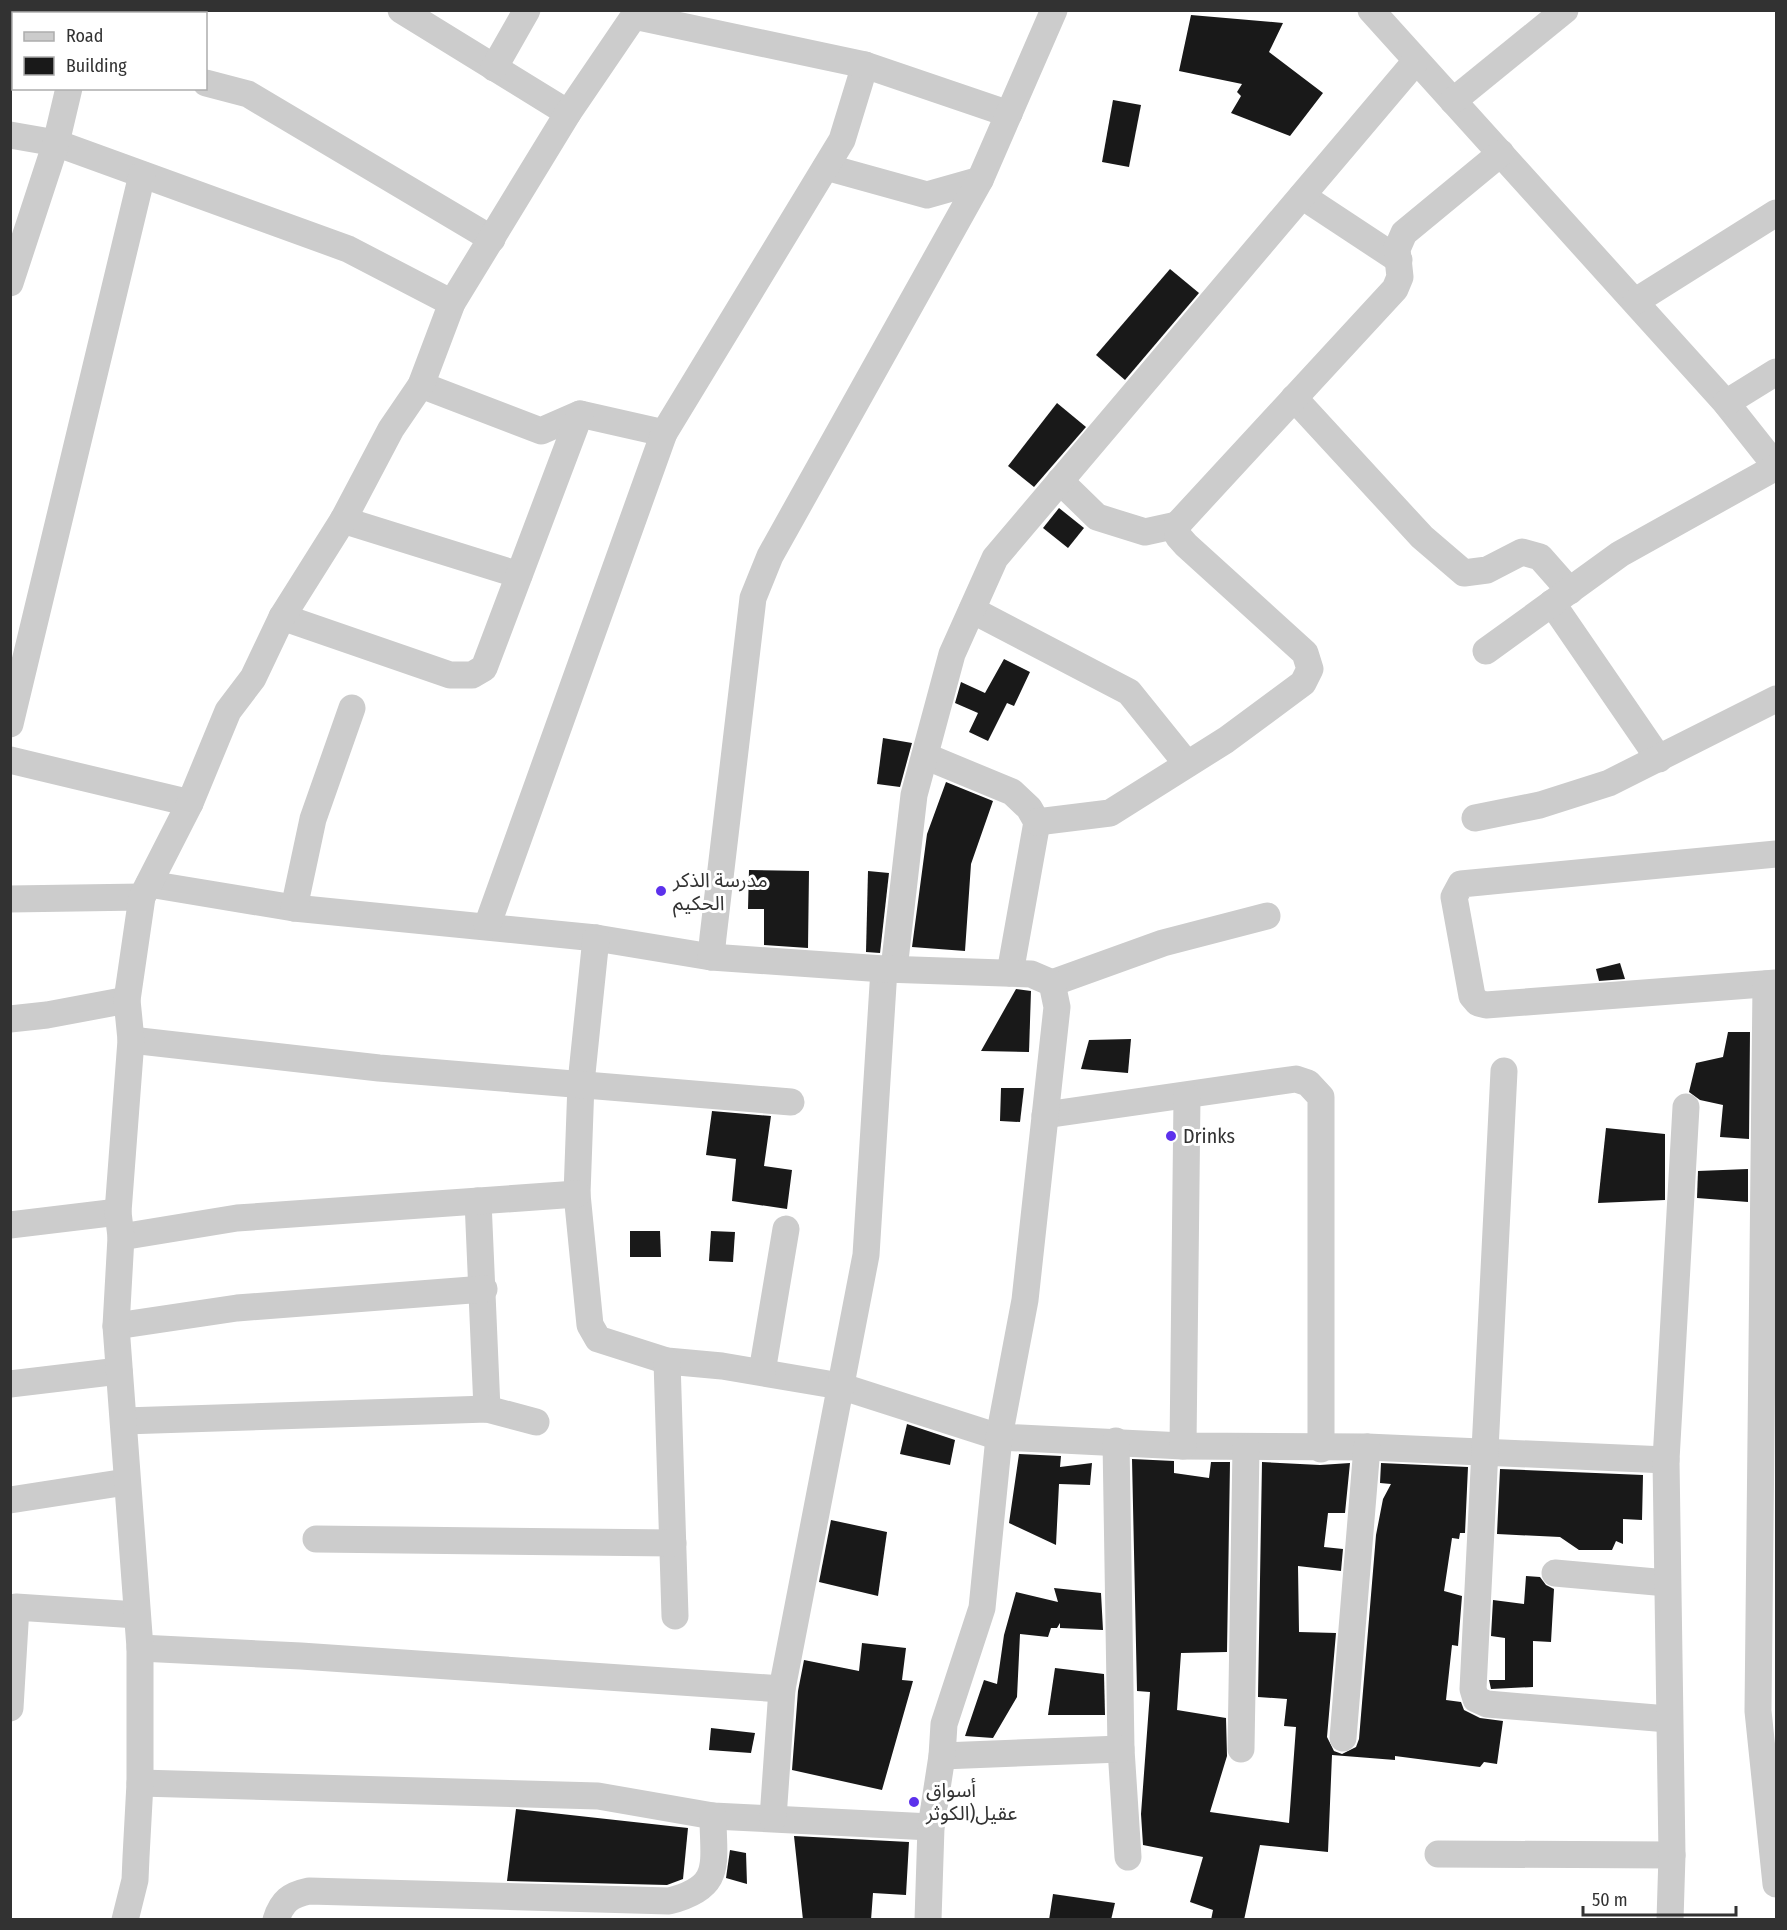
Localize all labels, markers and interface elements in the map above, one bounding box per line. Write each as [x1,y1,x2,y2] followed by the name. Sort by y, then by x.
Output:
[12,12,207,90] legend
[66,25,103,47] text: Road
[66,55,127,77] text: Building
[672,868,768,918] place label: مدرسة الذكر الحكيم
[654,884,668,898] marker: مدرسة الذكر الحكيم
[1183,1124,1235,1148] place label: Drinks
[1164,1129,1178,1143] marker: Drinks
[925,1778,1017,1825] place label: أسواق عقيل(الكوثر
[907,1795,921,1809] marker: أسواق عقيل(الكوثر
[1583,1879,1736,1917] scale bar
[1592,1889,1628,1911] text: 50 m

